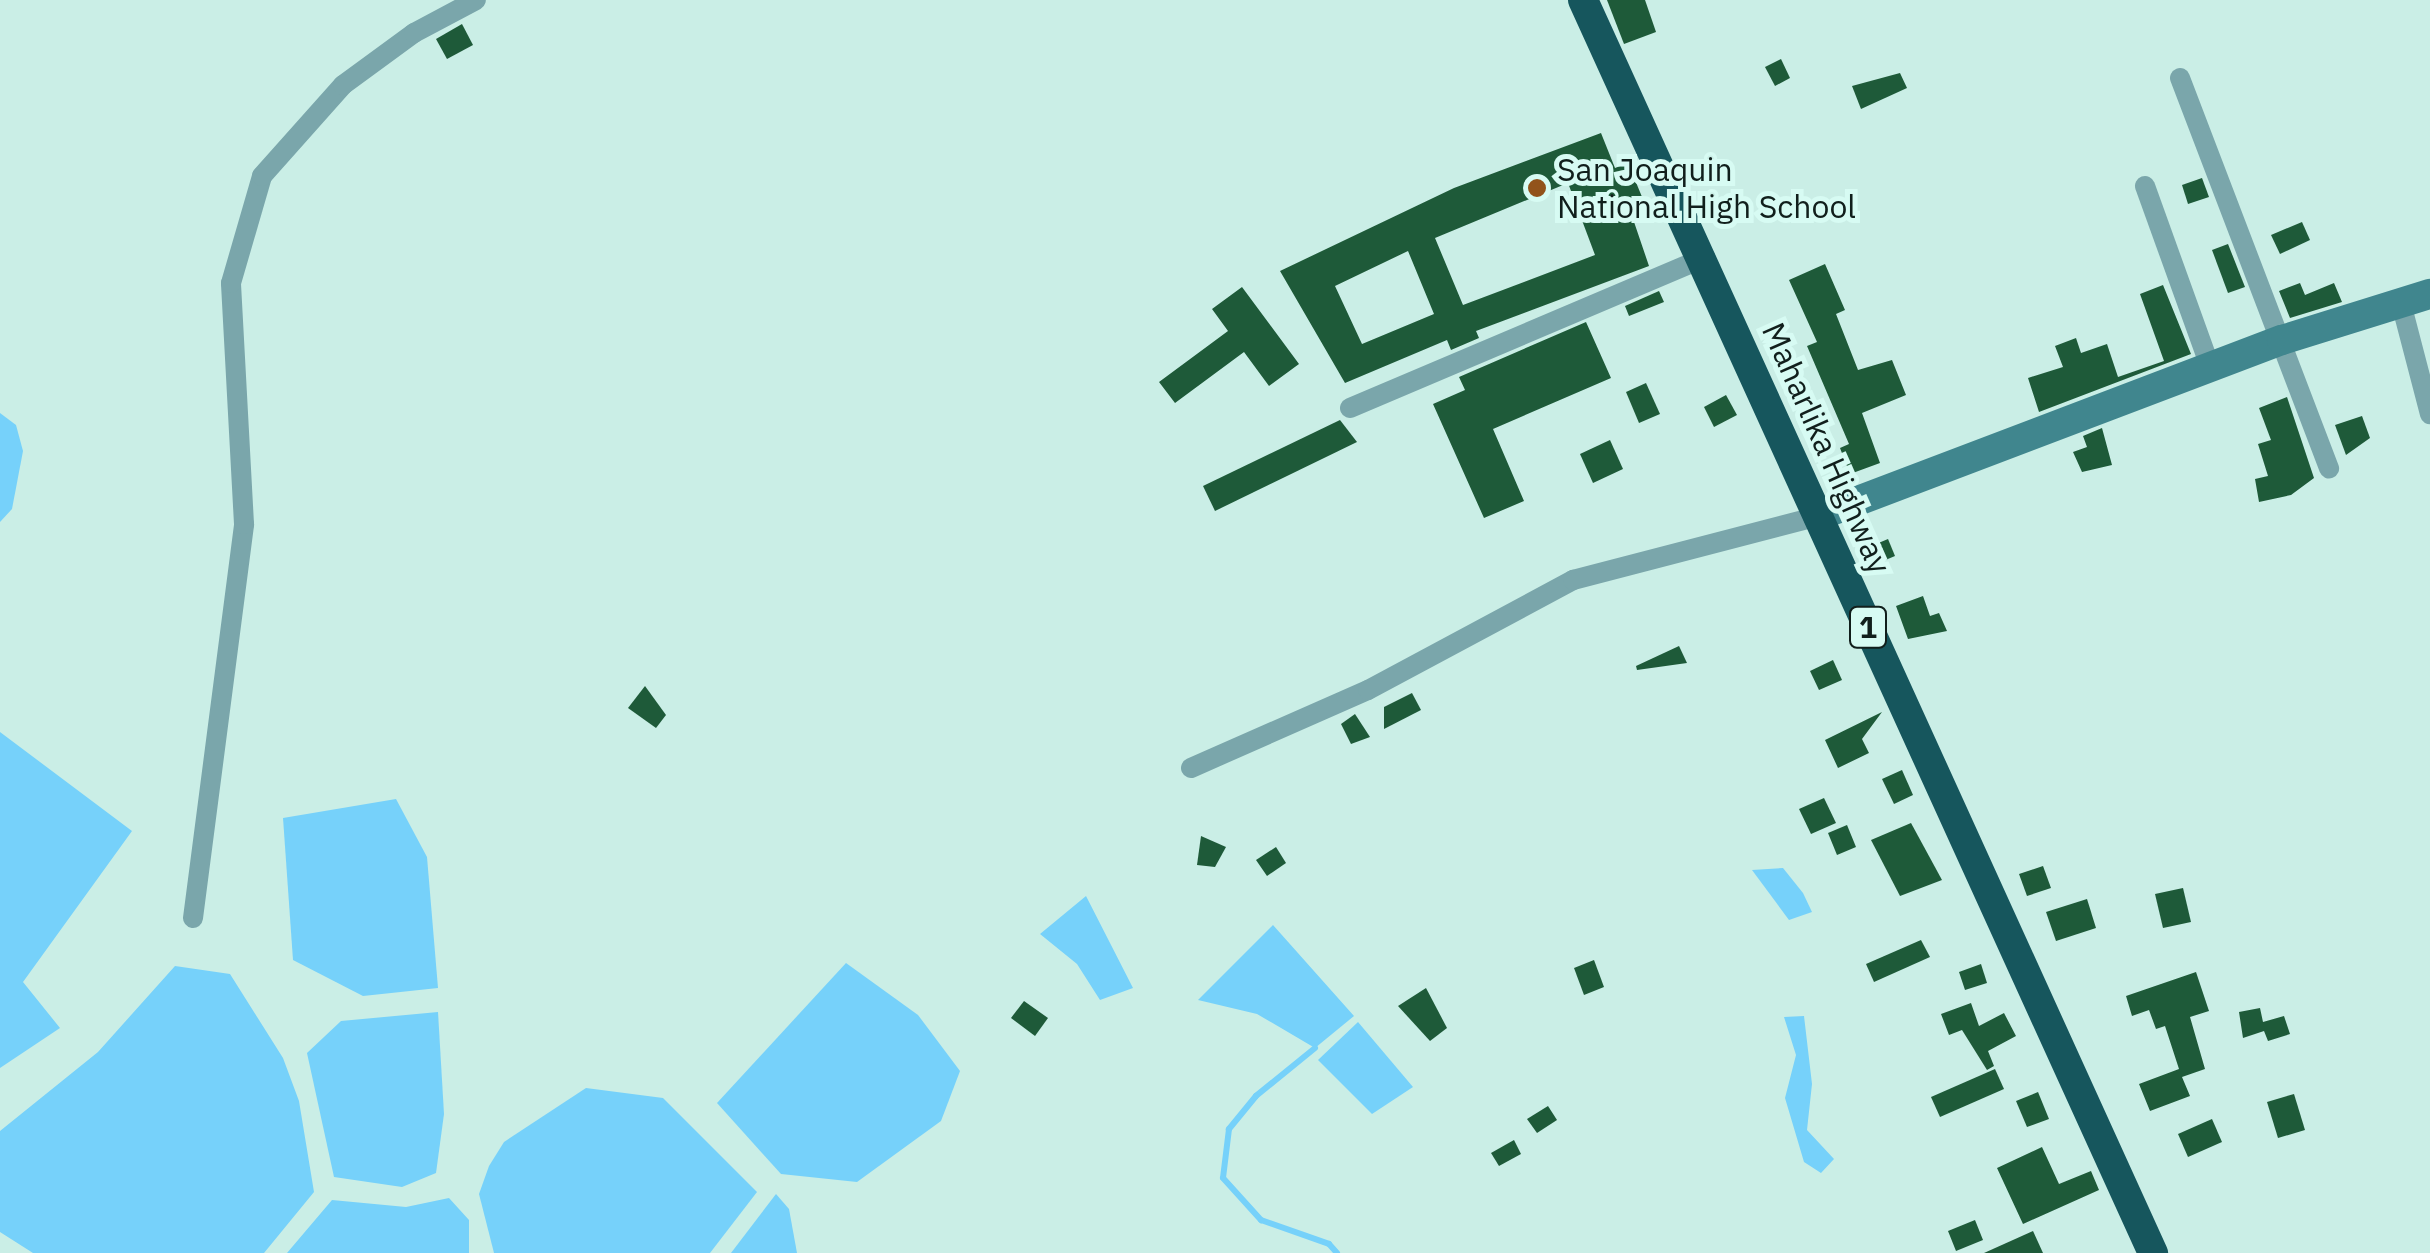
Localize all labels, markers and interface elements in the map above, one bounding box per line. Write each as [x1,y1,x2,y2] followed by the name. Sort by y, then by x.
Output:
[1557,151,1856,226] place label: San Joaquin National High School
[1526,177,1548,199] marker: San Joaquin National High School
[1754,316,1900,580] street label: Maharlika Highway
[1848,602,1888,652] road number: 1

